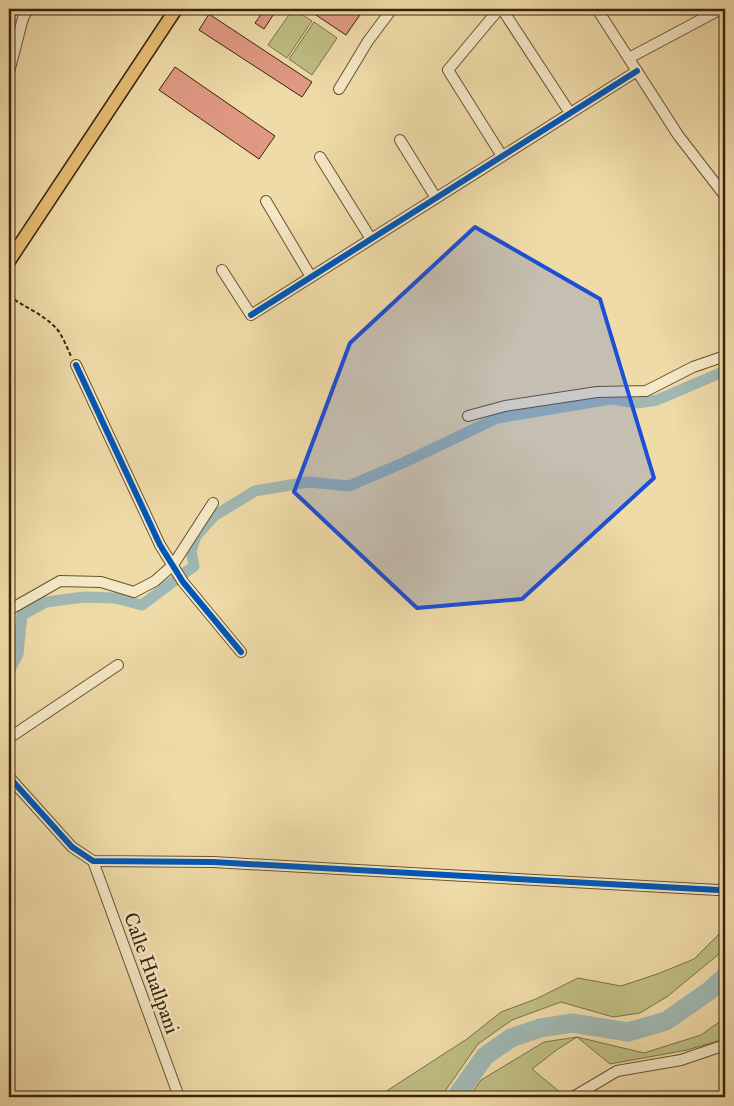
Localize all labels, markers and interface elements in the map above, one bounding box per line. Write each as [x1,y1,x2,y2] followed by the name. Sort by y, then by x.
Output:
[119,909,185,1037] street label: Calle Huallpani

